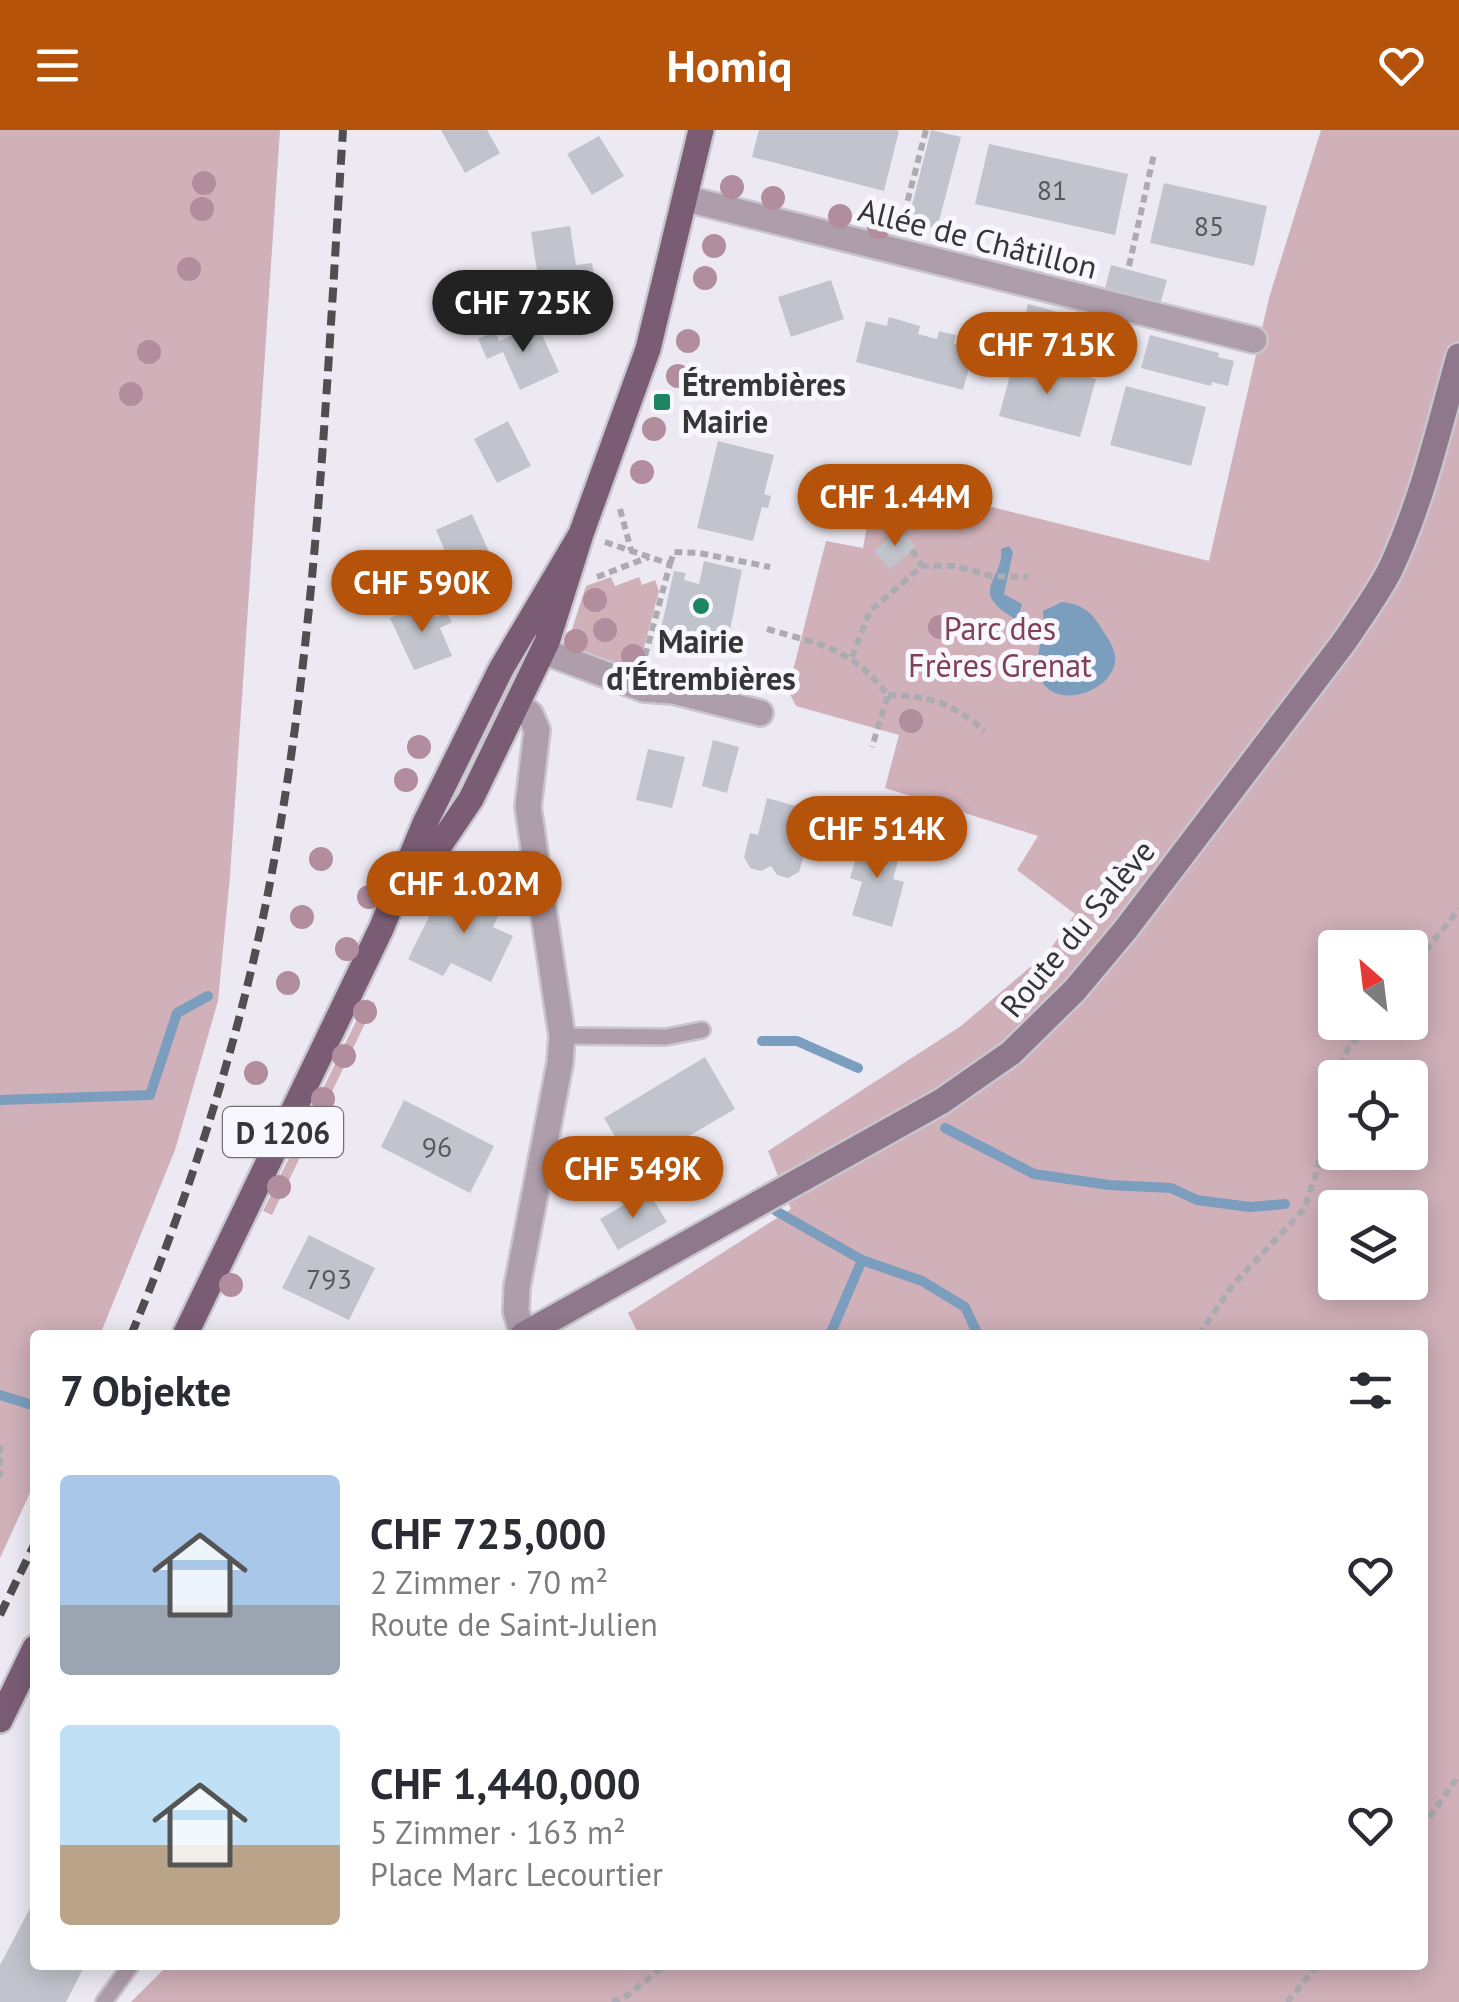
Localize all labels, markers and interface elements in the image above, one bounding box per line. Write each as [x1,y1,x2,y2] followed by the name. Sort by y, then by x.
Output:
[667,36,792,94] text: Homiq
[30,38,85,93] icon: menu
[1374,38,1429,93] icon: heart
[1037,171,1067,208] house number: 81
[854,188,1102,288] street label: Allée de Châtillon
[1194,207,1224,244] house number: 85
[420,270,626,355] pin: CHF 725K
[454,281,592,323] text: CHF 725K
[944,312,1150,397] pin: CHF 715K
[978,323,1116,365] text: CHF 715K
[682,363,846,442] place label: Étrembières Mairie
[651,391,673,413] marker: Étrembières Mairie
[781,464,1009,549] pin: CHF 1.44M
[820,475,970,517] text: CHF 1.44M
[319,550,525,635] pin: CHF 590K
[353,561,491,603] text: CHF 590K
[690,595,712,617] marker: Mairie d'Étrembières
[908,607,1092,686] park label: Parc des Frères Grenat
[606,620,796,699] place label: Mairie d'Étrembières
[774,796,980,881] pin: CHF 514K
[808,807,946,849] text: CHF 514K
[990,831,1164,1025] street label: Route du Salève
[350,851,578,936] pin: CHF 1.02M
[389,862,539,904] text: CHF 1.02M
[1318,930,1428,1040] north arrow
[1318,930,1428,1300] map controls
[1318,1060,1428,1170] button: locate
[223,1107,343,1157] road number: D 1206
[422,1128,452,1165] house number: 96
[530,1136,736,1221] pin: CHF 549K
[564,1147,702,1189] text: CHF 549K
[1318,1190,1428,1300] button: layers
[306,1260,352,1297] house number: 793
[60,1363,231,1418] text: 7 Objekte
[1343,1363,1398,1418] icon: filters
[370,1506,606,1561] text: CHF 725,000
[140,1515,260,1635] icon: home
[1343,1548,1398,1603] icon: heart
[370,1561,608,1603] text: 2 Zimmer · 70 m²
[370,1603,658,1645] text: Route de Saint-Julien
[370,1756,641,1811] text: CHF 1,440,000
[140,1765,260,1885] icon: home
[1343,1798,1398,1853] icon: heart
[370,1811,626,1853] text: 5 Zimmer · 163 m²
[370,1853,663,1895] text: Place Marc Lecourtier

